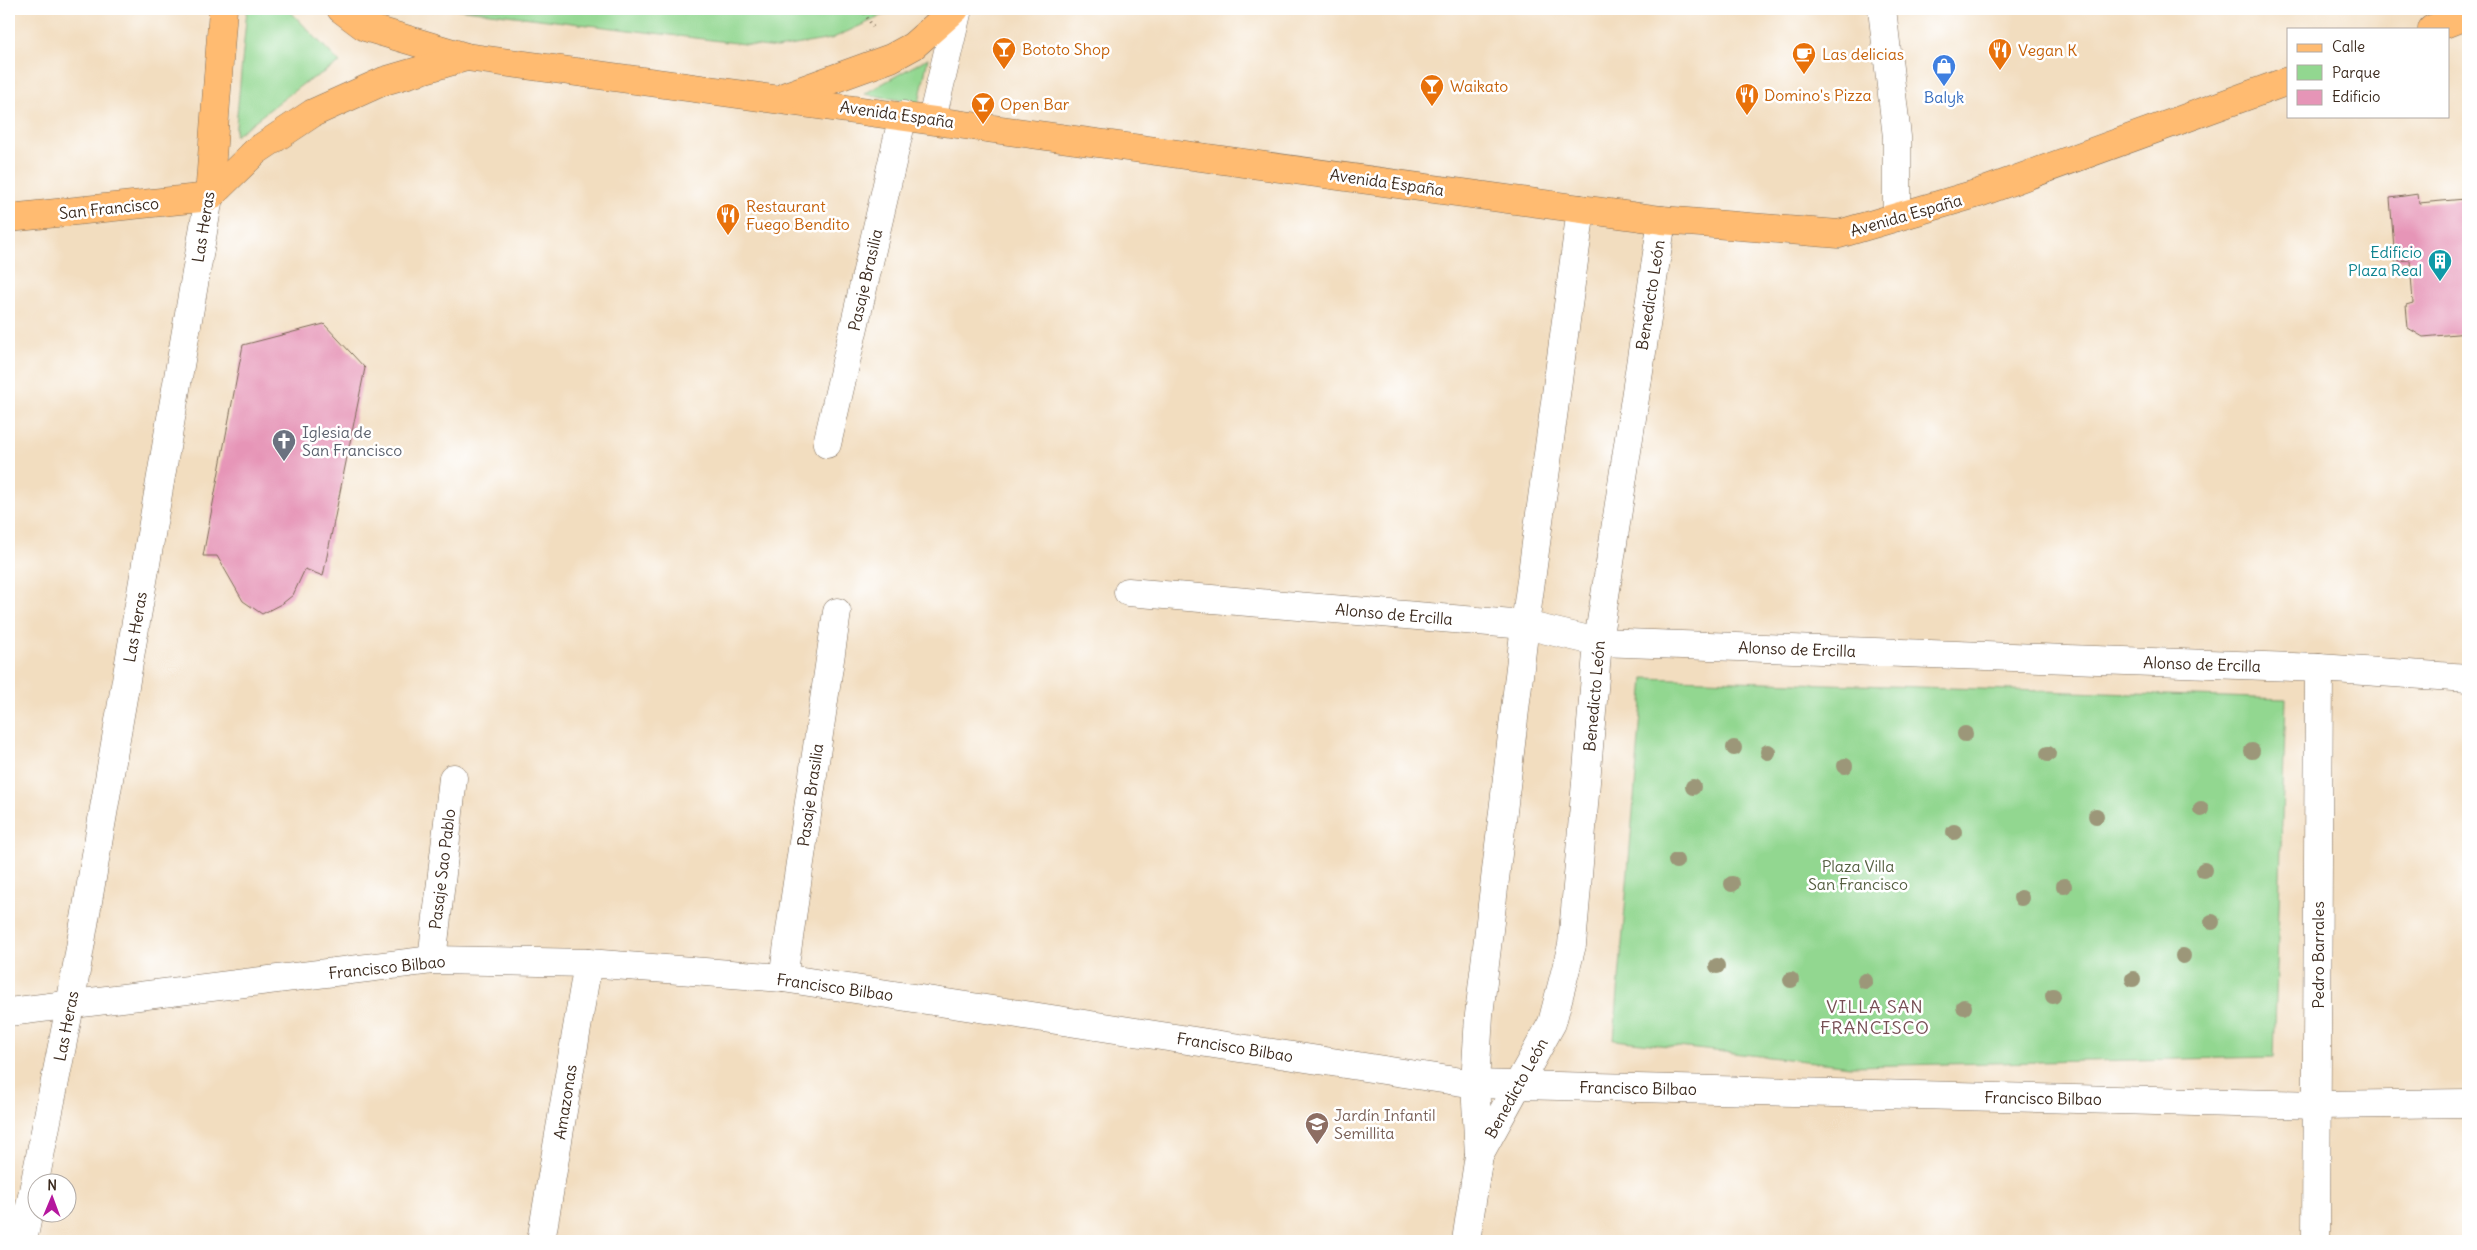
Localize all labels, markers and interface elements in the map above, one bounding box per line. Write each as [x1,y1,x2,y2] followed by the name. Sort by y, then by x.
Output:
[2287,28,2450,118] legend
[991,36,1017,70] bar icon: Bototo Shop
[1987,37,2013,71] restaurant icon: Vegan K
[2332,37,2365,56] text: Calle
[1022,39,1110,59] place label: Bototo Shop
[2018,40,2077,60] place label: Vegan K
[1791,41,1817,75] cafe icon: Las delicias
[1822,44,1904,64] place label: Las delicias
[1931,53,1957,87] shop icon: Balyk
[2332,63,2380,82] text: Parque
[1419,73,1445,107] bar icon: Waikato
[1450,76,1508,96] place label: Waikato
[1734,82,1760,116] restaurant icon: Domino's Pizza
[1764,85,1872,105] place label: Domino's Pizza
[1924,87,1964,107] place label: Balyk
[2332,87,2380,106] text: Edificio
[970,91,996,125] bar icon: Open Bar
[1000,94,1070,114] place label: Open Bar
[839,96,955,132] street label: Avenida España
[1329,164,1445,200] street label: Avenida España
[188,190,218,264] street label: Las Heras
[1848,190,1964,240] street label: Avenida España
[58,193,160,223] street label: San Francisco
[746,196,850,234] place label: Restaurant Fuego Bendito
[715,202,741,236] restaurant icon: Restaurant Fuego Bendito
[844,227,886,333] street label: Pasaje Brasilia
[1631,238,1669,352] street label: Benedicto León
[2348,242,2422,280] place label: Edificio Plaza Real
[2427,248,2453,282] building icon: Edificio Plaza Real
[302,422,402,460] place label: Iglesia de San Francisco
[271,428,297,462] church icon: Iglesia de San Francisco
[119,590,151,664] street label: Las Heras
[1335,599,1453,629] street label: Alonso de Ercilla
[1738,637,1856,661] street label: Alonso de Ercilla
[1579,640,1609,752] street label: Benedicto León
[2143,652,2261,676] street label: Alonso de Ercilla
[793,742,827,848] street label: Pasaje Brasilia
[425,808,459,930] street label: Pasaje Sao Pablo
[1808,856,1908,894] park label: Plaza Villa San Francisco
[2308,901,2328,1009] street label: Pedro Barrales
[328,951,446,983] street label: Francisco Bilbao
[775,969,895,1005] street label: Francisco Bilbao
[49,989,83,1063] street label: Las Heras
[1820,995,1930,1039] district label: VILLA SAN FRANCISCO
[1175,1028,1295,1066] street label: Francisco Bilbao
[1480,1034,1552,1142] street label: Benedicto León
[549,1063,581,1141] street label: Amazonas
[1579,1077,1697,1099] street label: Francisco Bilbao
[1984,1087,2102,1109] street label: Francisco Bilbao
[1334,1105,1436,1143] place label: Jardín Infantil Semillita
[1304,1111,1330,1145] school or university icon: Jardín Infantil Semillita
[28,1172,78,1222] north arrow
[47,1176,57,1194] text: N

